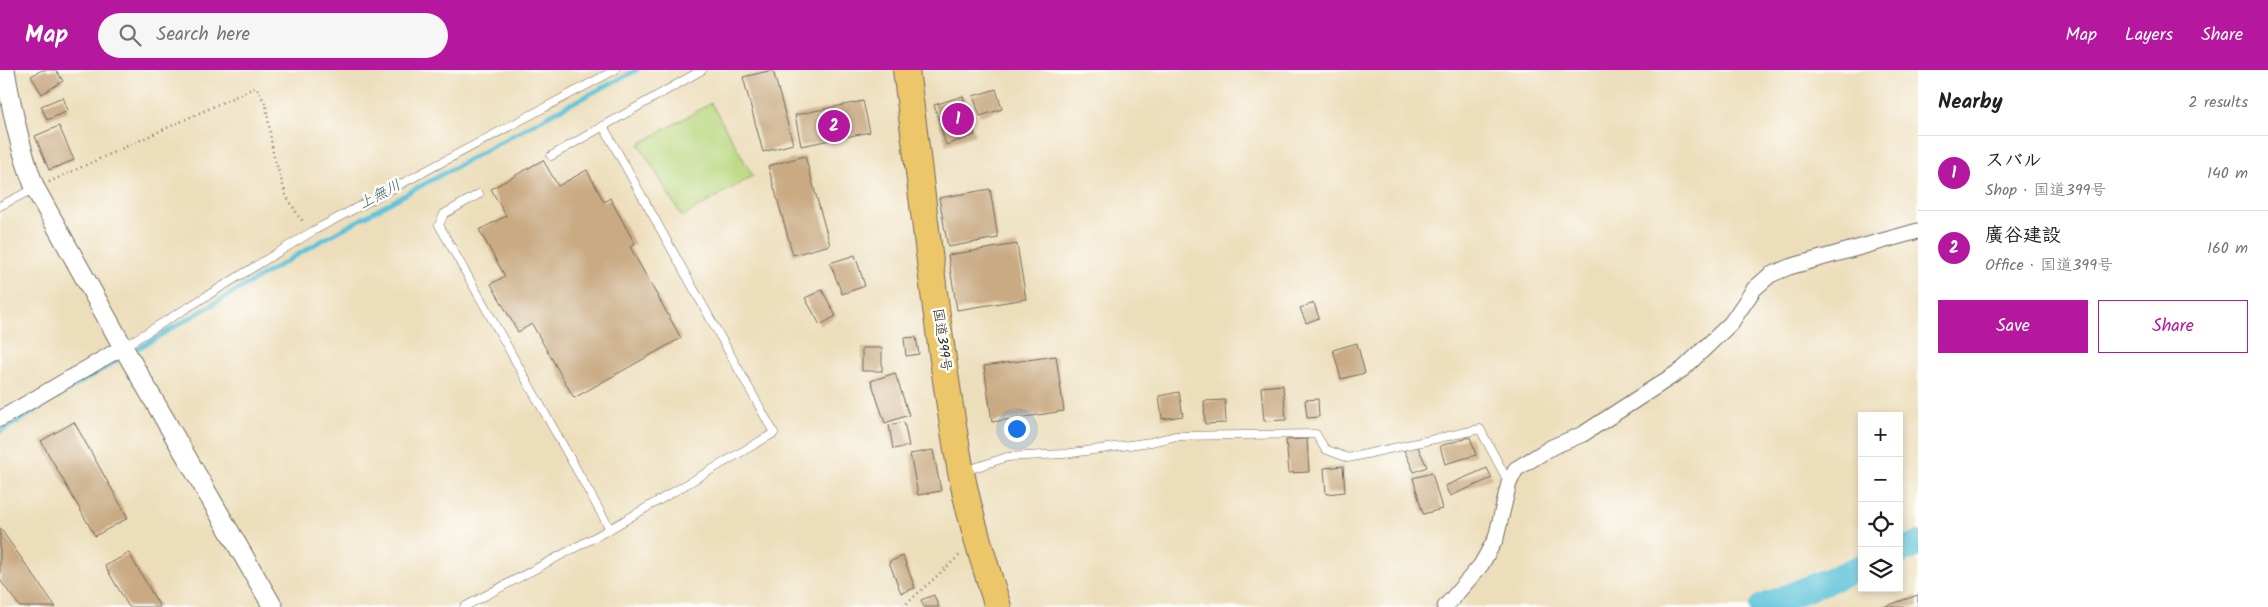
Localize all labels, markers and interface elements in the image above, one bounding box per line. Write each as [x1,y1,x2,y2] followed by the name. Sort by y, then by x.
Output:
[98,13,448,58] search box
[25,16,68,55] text: Map
[156,20,250,50] text: Search here
[116,21,144,49] icon: search
[2066,21,2097,50] text: Map
[2125,21,2173,50] text: Layers
[2201,21,2243,50] text: Share
[1938,86,2003,119] text: Nearby
[2188,90,2248,115] text: 2 results
[942,100,974,138] pin: 1
[818,107,850,145] pin: 2
[1985,146,2042,176] text: スバル
[1952,161,1956,186] text: 1
[2207,161,2248,186] text: 140 m
[354,174,406,216] water label: 上無川
[1985,178,2106,203] text: Shop · 国道399号
[1985,221,2061,251] text: 廣谷建設
[1949,236,1959,261] text: 2
[2207,236,2248,261] text: 160 m
[1985,253,2113,278] text: Office · 国道399号
[1938,300,2088,353] button: Save
[2098,300,2248,353] button: Share
[927,307,957,373] street label: 国道399号
[1858,412,1903,592] map controls
[1858,412,1903,457] button: +
[1004,416,1030,442] your location
[1858,457,1903,502] button: −
[1858,502,1903,547] button: locate
[1858,547,1903,592] button: layers

